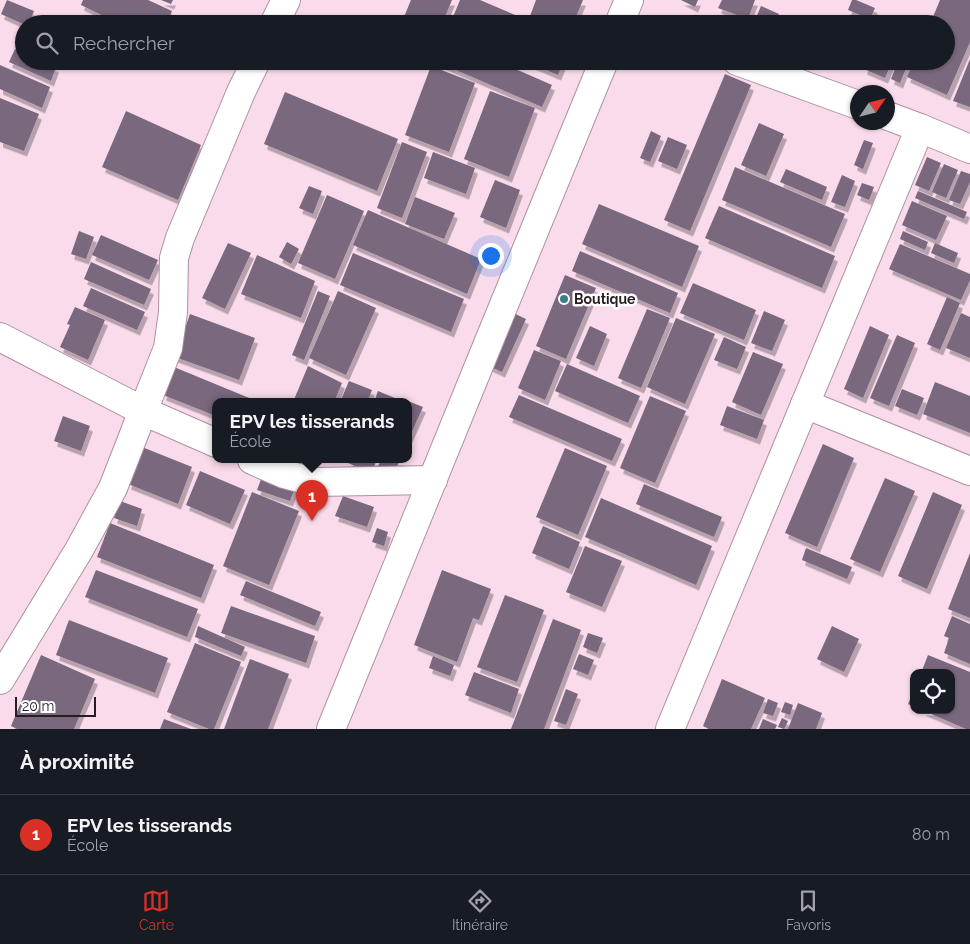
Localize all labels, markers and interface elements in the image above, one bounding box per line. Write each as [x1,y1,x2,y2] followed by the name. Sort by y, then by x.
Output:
[15,15,955,70] search box
[33,29,61,57] icon: search
[73,32,175,54] text: Rechercher
[850,85,895,130] north arrow
[478,243,504,269] your location
[574,291,636,307] place label: Boutique
[558,293,570,305] marker: Boutique
[212,398,412,463] popup
[230,410,394,432] text: EPV les tisserands
[230,432,271,451] text: École
[296,480,328,521] pin: 1
[910,669,955,714] map controls
[910,669,955,714] button: locate
[15,694,96,717] scale bar
[22,698,54,714] text: 20 m
[20,749,134,774] text: À proximité
[67,814,232,836] text: EPV les tisserands
[32,825,40,844] text: 1
[912,825,950,844] text: 80 m
[67,836,108,855] text: École
[139,887,174,933] tab: Carte
[452,887,508,933] tab: Itinéraire
[786,887,831,933] tab: Favoris

